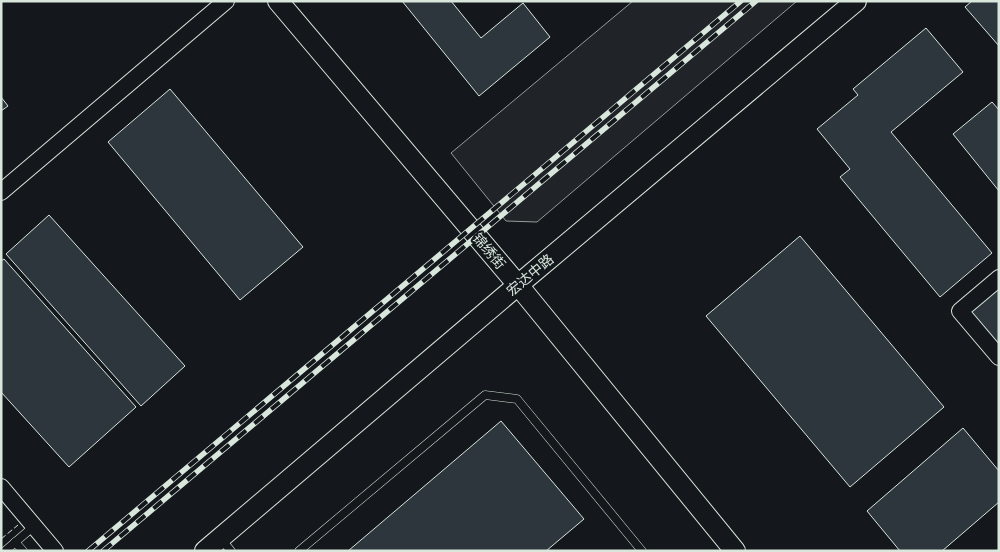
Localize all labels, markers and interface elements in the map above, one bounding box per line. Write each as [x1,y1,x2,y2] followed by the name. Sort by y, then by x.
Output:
[468,228,510,274] street label: 锦绣街
[502,249,558,301] street label: 宏达中路

